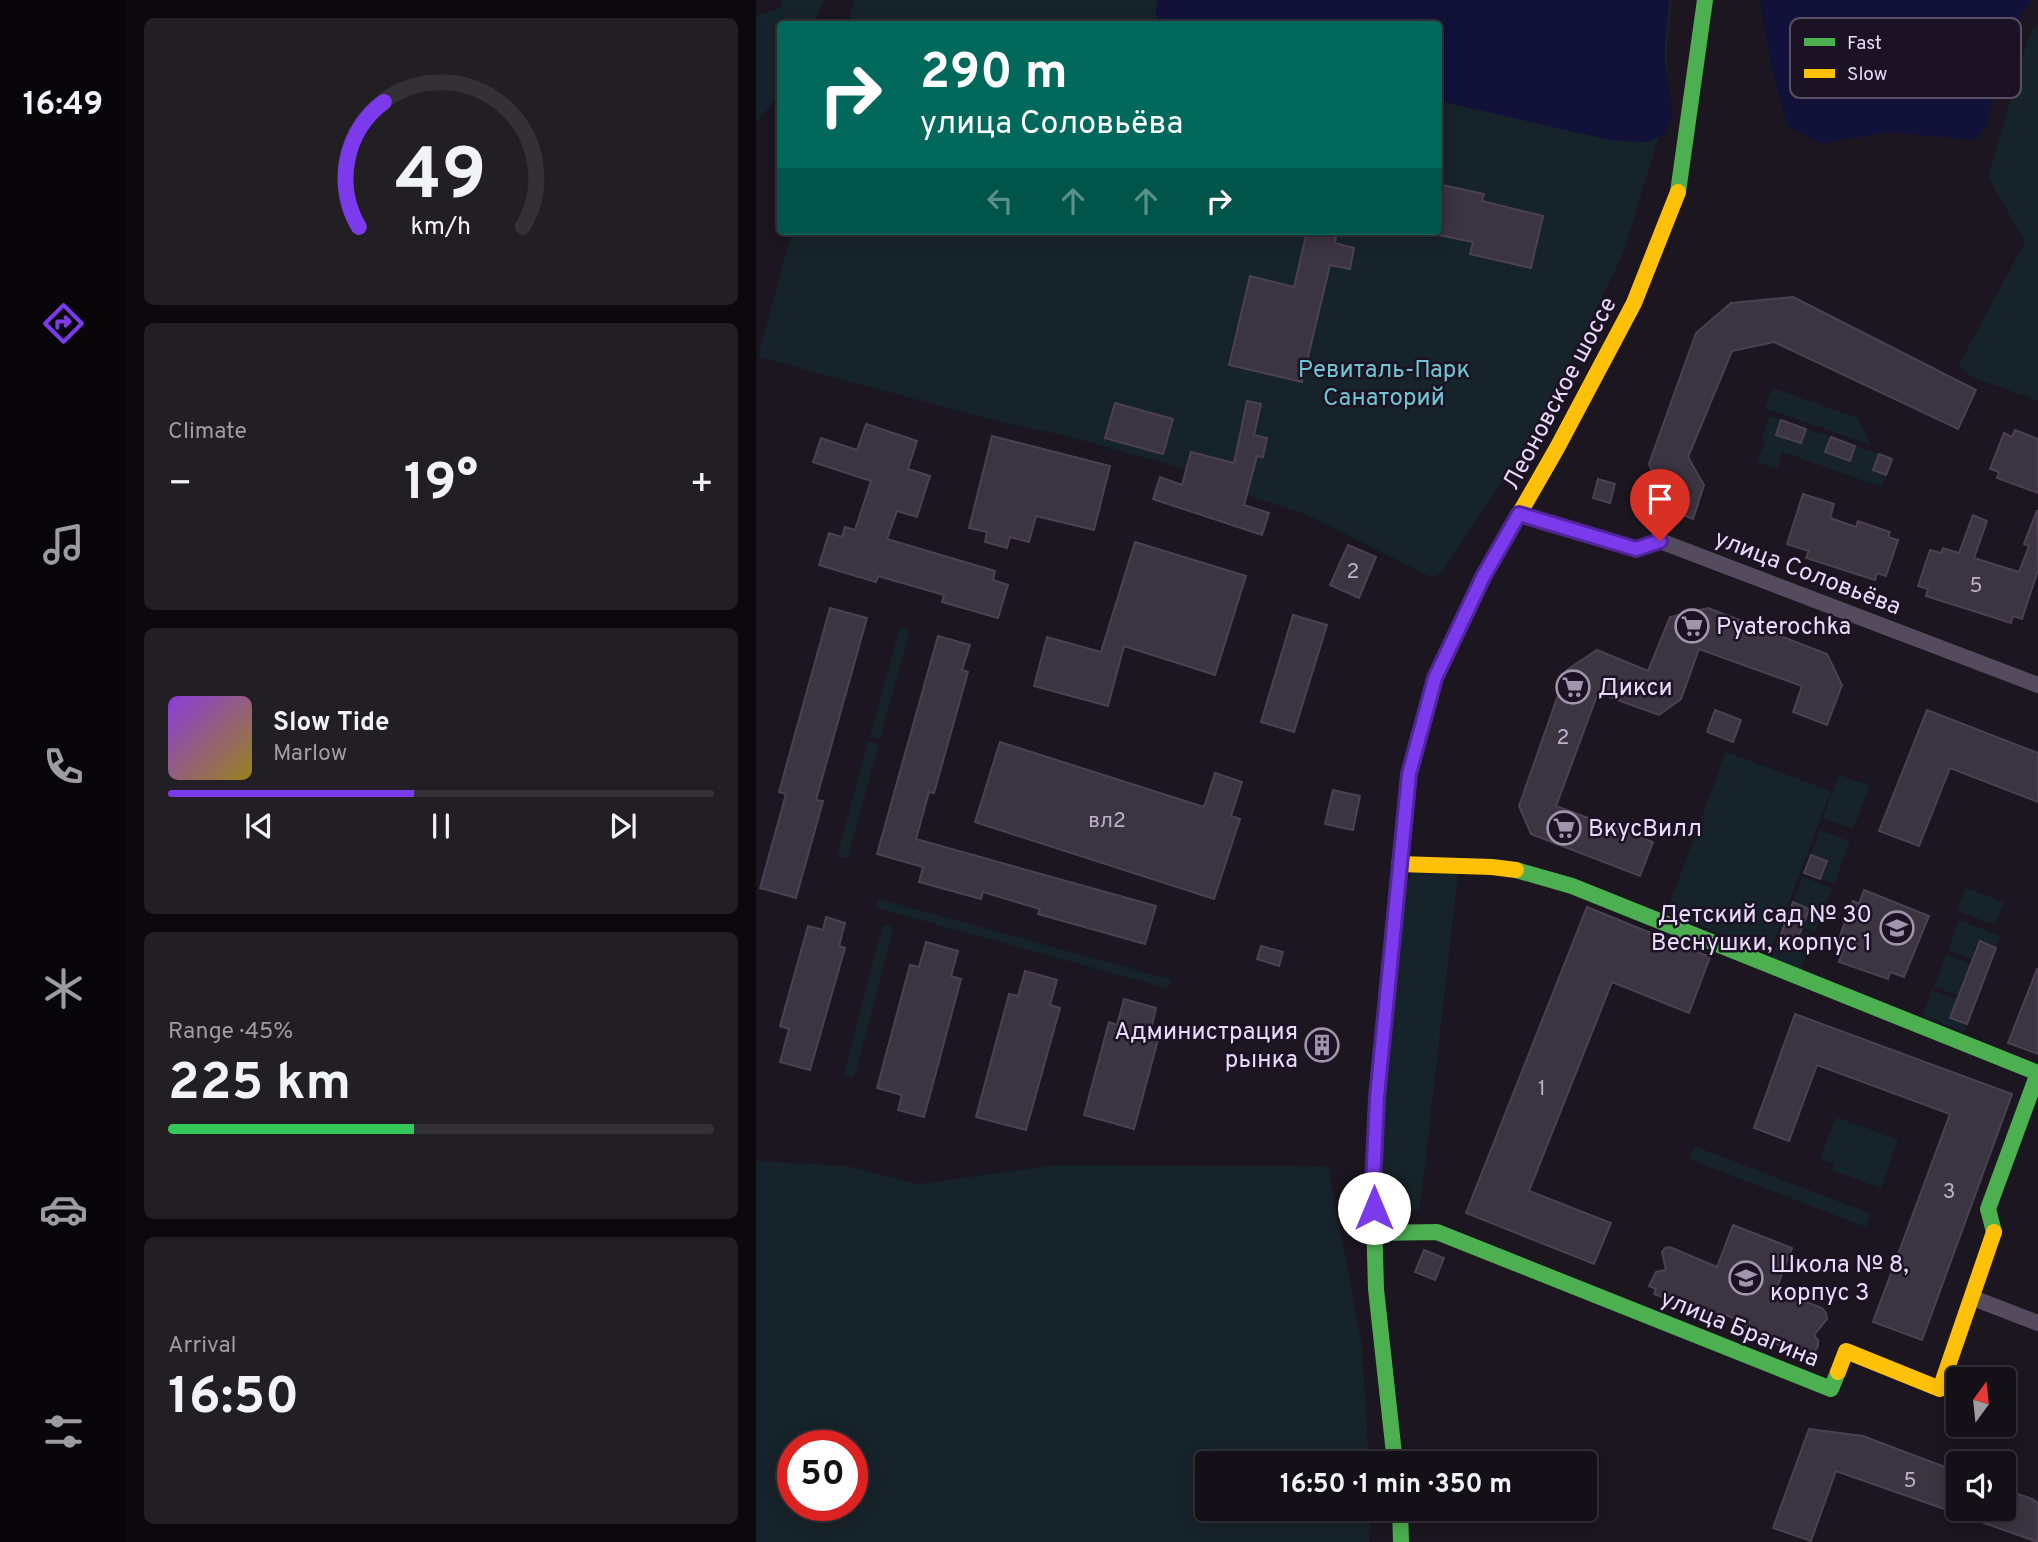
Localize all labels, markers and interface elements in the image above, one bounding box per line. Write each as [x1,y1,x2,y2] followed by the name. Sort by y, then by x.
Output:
[1790,18,2021,98] legend
[1847,32,1882,56] text: Fast
[920,44,1068,106] text: 290 m
[805,49,896,140] icon: right
[1847,63,1887,87] text: Slow
[23,86,103,126] text: 16:49
[920,105,1183,145] text: улица Соловьёва
[395,134,487,226] text: 49
[981,182,1019,220] icon: left
[1054,182,1092,220] icon: ahead
[1127,182,1165,220] icon: ahead
[1200,182,1238,220] icon: right
[411,212,471,244] text: km/h
[1497,292,1624,496] street label: Леоновское шоссе
[39,299,88,348] icon: directions
[1298,356,1470,414] park label: Ревиталь-Парк Санаторий
[168,418,247,447] text: Climate
[404,452,478,518] text: 19°
[168,461,193,510] text: −
[689,461,714,510] text: +
[1630,469,1690,541] pin
[1641,480,1679,518] icon: arrive
[39,520,88,569] icon: music
[1710,524,1905,623] street label: улица Соловьёва
[1347,559,1359,586] house number: 2
[1969,573,1983,600] house number: 5
[1673,607,1711,645] supermarket icon: Pyaterochka
[1716,613,1851,643] place label: Pyaterochka
[1554,668,1592,706] supermarket icon: Дикси
[1598,674,1673,704] place label: Дикси
[273,707,390,740] text: Slow Tide
[1557,725,1569,752] house number: 2
[273,740,347,769] text: Marlow
[39,742,88,791] icon: phone
[240,807,278,845] icon: previous
[422,807,460,845] icon: pause
[604,807,642,845] icon: next
[1088,808,1126,835] house number: вл2
[1545,809,1583,847] supermarket icon: ВкусВилл
[1588,815,1702,845] place label: ВкусВилл
[1651,901,1872,959] place label: Детский сад № 30 Веснушки, корпус 1
[1878,909,1916,947] school or university icon: Детский сад № 30 Веснушки, корпус 1
[39,964,88,1013] icon: climate
[168,1018,293,1047] text: Range · 45%
[1114,1018,1298,1076] place label: Администрация рынка
[1303,1026,1341,1064] building icon: Администрация рынка
[168,1052,351,1118] text: 225 km
[1538,1076,1546,1103] house number: 1
[1337,1171,1411,1245] position arrow
[1943,1179,1955,1206] house number: 3
[39,1185,88,1234] icon: car
[1770,1251,1909,1309] place label: Школа № 8, корпус 3
[1727,1259,1765,1297] school or university icon: Школа № 8, корпус 3
[1655,1284,1823,1375] street label: улица Брагина
[168,1332,237,1361] text: Arrival
[168,1366,299,1432] text: 16:50
[1946,1367,2016,1437] north arrow
[1946,1367,2016,1521] map controls
[39,1407,88,1456] icon: filters
[777,1430,868,1521] speed limit sign: 50
[1946,1451,2016,1521] button: sound
[1903,1468,1917,1495] house number: 5
[1280,1469,1512,1502] text: 16:50 · 1 min · 350 m

